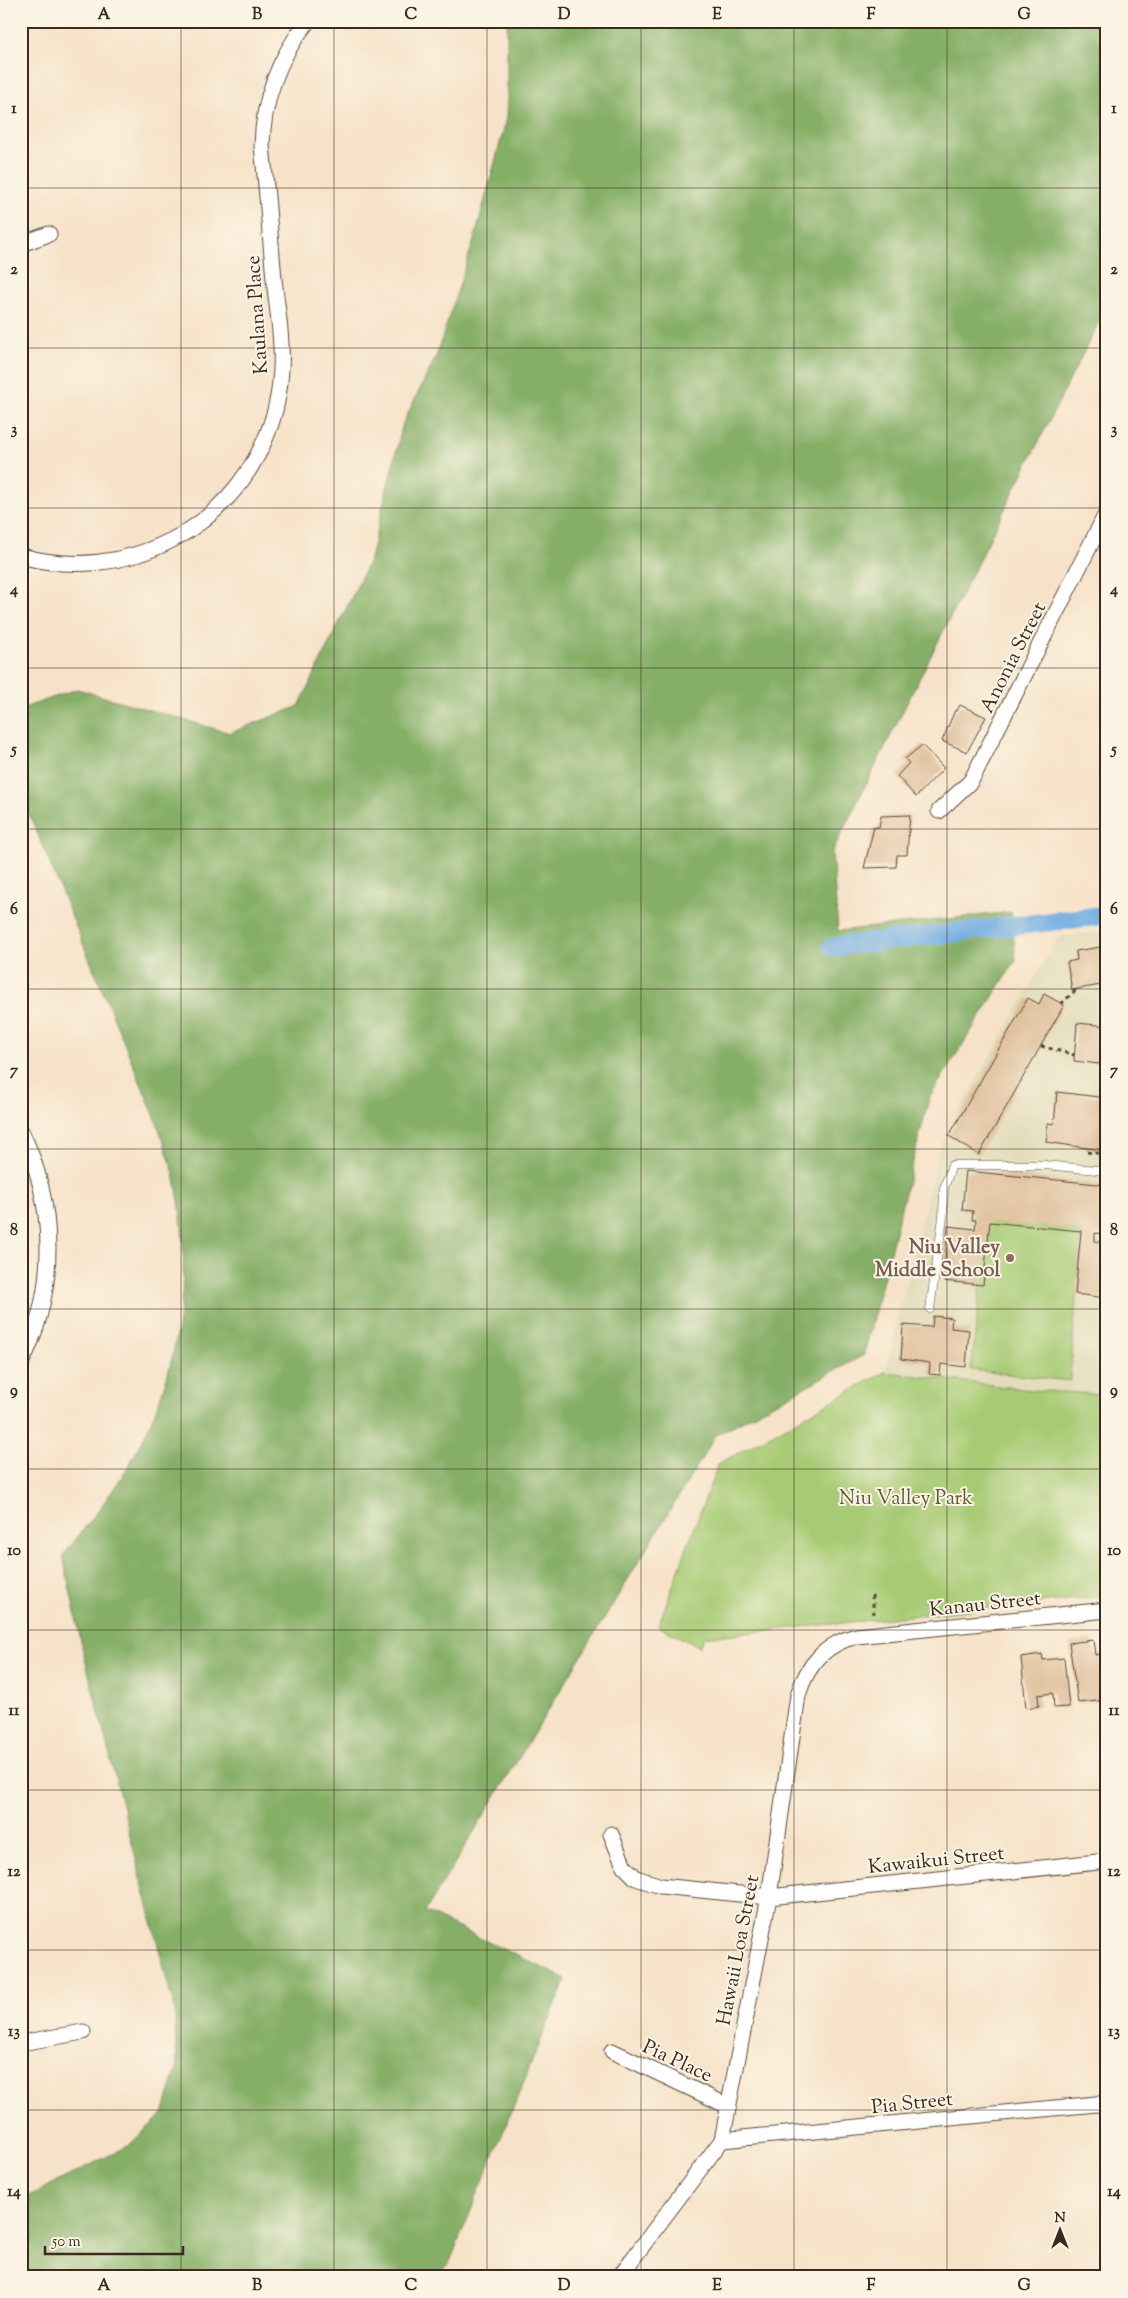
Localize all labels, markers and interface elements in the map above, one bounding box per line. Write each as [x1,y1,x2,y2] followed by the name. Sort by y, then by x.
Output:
[98,4,111,27] text: A
[252,4,262,27] text: B
[405,4,418,27] text: C
[558,4,571,27] text: D
[712,4,722,27] text: E
[867,4,876,27] text: F
[1017,4,1031,27] text: G
[11,98,17,121] text: 1
[1111,98,1117,121] text: 1
[240,254,277,375] street label: Kaulana Place
[10,259,18,282] text: 2
[1110,259,1118,282] text: 2
[11,419,18,442] text: 3
[1111,419,1118,442] text: 3
[9,579,18,602] text: 4
[1109,579,1118,602] text: 4
[974,597,1055,719] street label: Anonia Street
[9,739,17,762] text: 5
[1109,739,1117,762] text: 5
[10,899,18,922] text: 6
[1110,899,1118,922] text: 6
[10,1060,19,1083] text: 7
[1110,1060,1119,1083] text: 7
[10,1220,18,1243] text: 8
[1110,1220,1118,1243] text: 8
[875,1234,1000,1286] place label: Niu Valley Middle School
[1004,1252,1016,1264] marker: Niu Valley Middle School
[10,1380,18,1403] text: 9
[1110,1380,1118,1403] text: 9
[839,1485,973,1514] park label: Niu Valley Park
[7,1540,21,1563] text: 10
[1107,1540,1121,1563] text: 10
[928,1585,1043,1626] street label: Kanau Street
[9,1700,20,1723] text: 11
[1109,1700,1120,1723] text: 11
[867,1840,1006,1883] street label: Kawaikui Street
[8,1861,21,1884] text: 12
[1108,1861,1121,1884] text: 12
[711,1873,768,2028] street label: Hawaii Loa Street
[8,2021,20,2044] text: 13
[1108,2021,1120,2044] text: 13
[637,2033,717,2091] street label: Pia Place
[870,2086,955,2123] street label: Pia Street
[7,2181,21,2204] text: 14
[1107,2181,1121,2204] text: 14
[1036,2206,1086,2256] north arrow
[1054,2209,1066,2229] text: N
[45,2223,182,2255] scale bar
[51,2232,81,2253] text: 50 m
[98,2275,111,2298] text: A
[252,2275,262,2298] text: B
[405,2275,418,2298] text: C
[558,2275,571,2298] text: D
[712,2275,722,2298] text: E
[867,2275,876,2298] text: F
[1017,2275,1031,2298] text: G

